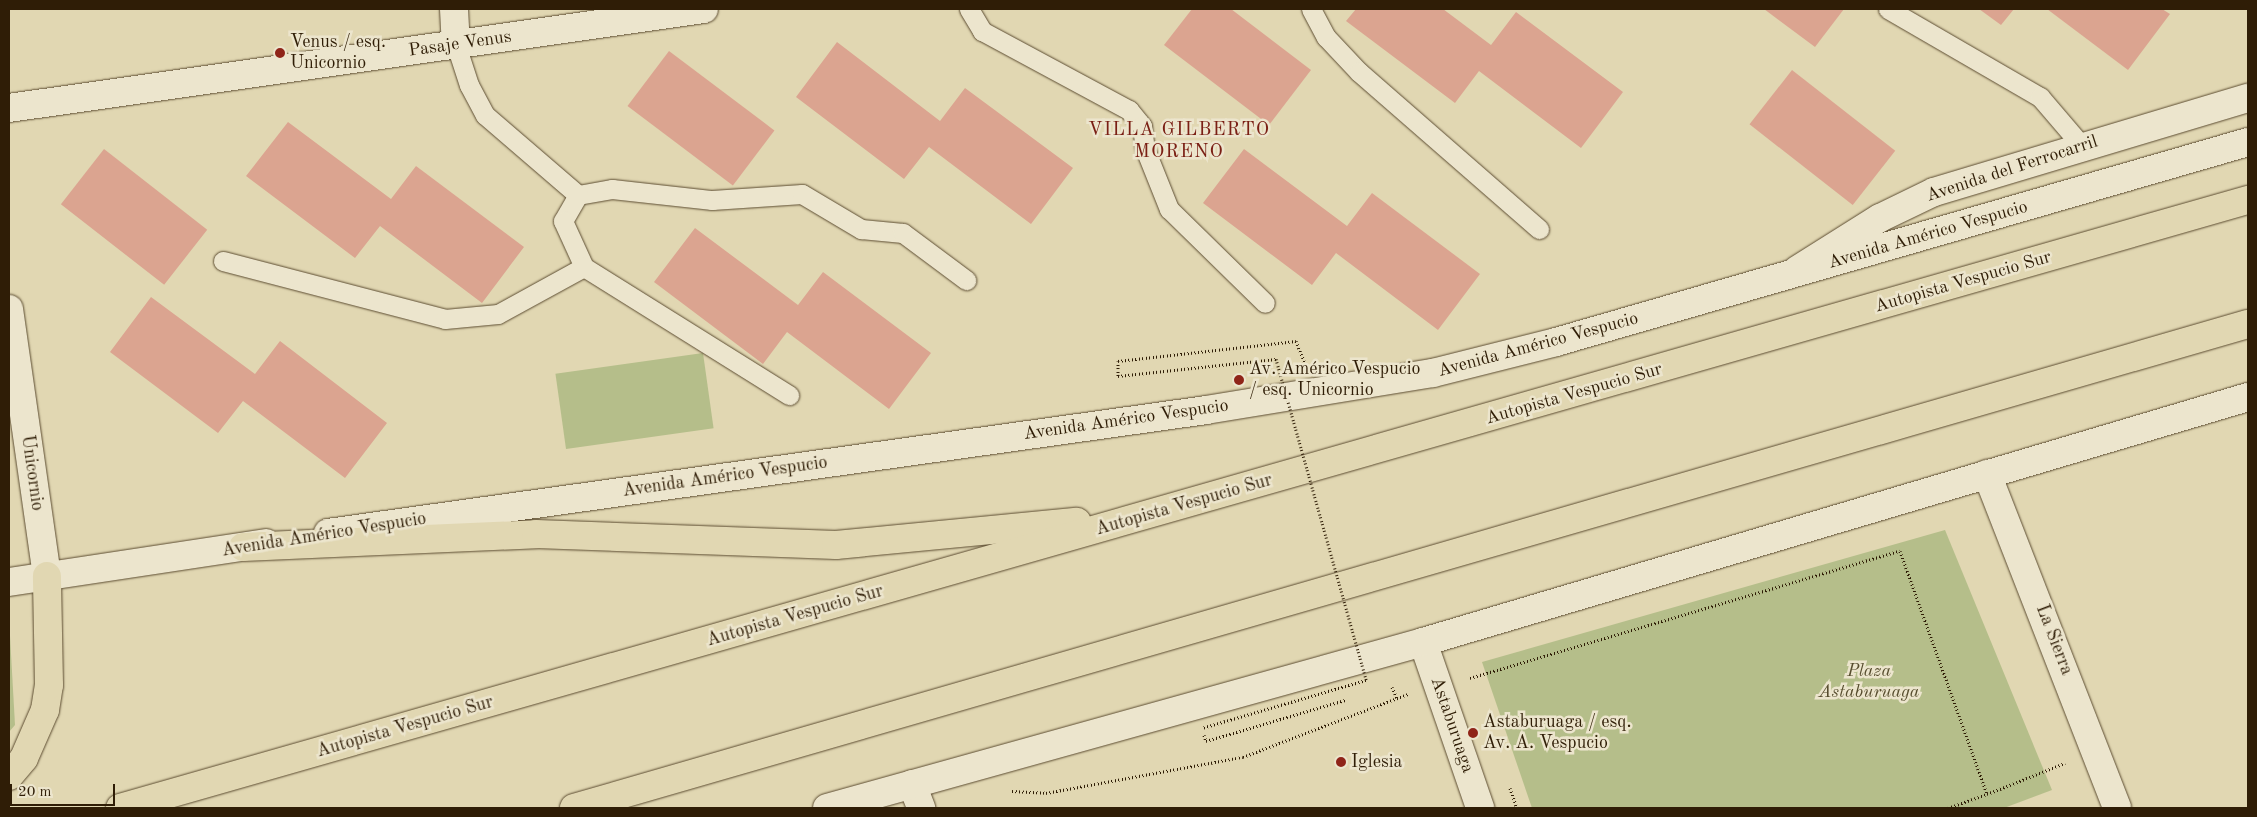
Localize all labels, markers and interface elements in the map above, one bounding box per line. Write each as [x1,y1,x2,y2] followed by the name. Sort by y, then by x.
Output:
[407,26,513,62] street label: Pasaje Venus
[290,32,386,74] place label: Venus / esq. Unicornio
[274,47,286,59] marker: Venus / esq. Unicornio
[1086,120,1272,164] district label: VILLA GILBERTO MORENO
[1923,131,2101,207] street label: Avenida del Ferrocarril
[1826,196,2030,274] street label: Avenida Américo Vespucio
[1872,246,2054,318] street label: Autopista Vespucio Sur
[1435,308,1641,382] street label: Avenida Américo Vespucio
[1483,358,1665,430] street label: Autopista Vespucio Sur
[1249,359,1420,402] place label: Av. Américo Vespucio / esq. Unicornio
[1233,374,1245,386] marker: Av. Américo Vespucio / esq. Unicornio
[1022,395,1230,445] street label: Avenida Américo Vespucio
[16,434,48,512] street label: Unicornio
[621,452,829,502] street label: Avenida Américo Vespucio
[1093,469,1275,541] street label: Autopista Vespucio Sur
[220,508,428,562] street label: Avenida Américo Vespucio
[704,580,886,652] street label: Autopista Vespucio Sur
[2031,602,2077,678] street label: La Sierra
[1819,661,1919,704] park label: Plaza Astaburuaga
[1425,674,1479,776] street label: Astaburuaga
[314,691,496,763] street label: Autopista Vespucio Sur
[1483,712,1631,754] place label: Astaburuaga / esq. Av. A. Vespucio
[1467,727,1479,739] marker: Astaburuaga / esq. Av. A. Vespucio
[1351,751,1403,773] place label: Iglesia
[1335,756,1347,768] marker: Iglesia
[12,774,118,806] scale bar
[18,785,52,800] text: 20 m

